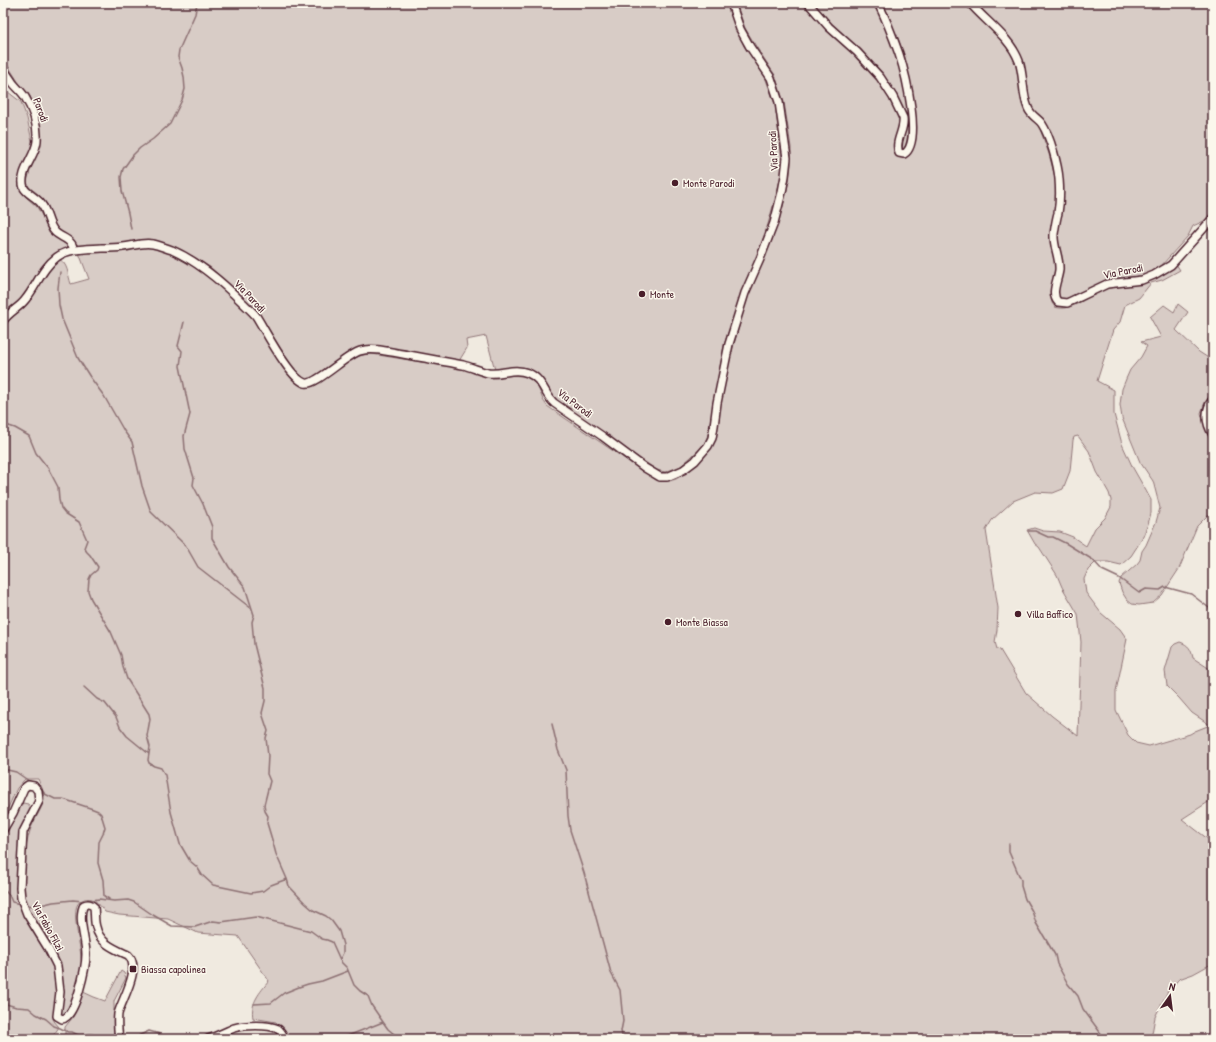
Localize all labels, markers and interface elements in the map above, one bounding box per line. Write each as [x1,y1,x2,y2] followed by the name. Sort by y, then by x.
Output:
[30,96,52,124] street label: Parodi
[765,130,781,172] street label: Via Parodi
[683,176,735,190] place label: Monte Parodi
[670,178,680,188] marker: Monte Parodi
[1102,260,1144,282] street label: Via Parodi
[231,276,269,316] street label: Via Parodi
[650,287,675,301] place label: Monte
[637,289,647,299] marker: Monte
[555,385,595,421] street label: Via Parodi
[1026,607,1074,621] place label: Villa Baffico
[1013,609,1023,619] marker: Villa Baffico
[676,615,728,629] place label: Monte Biassa
[663,617,673,627] marker: Monte Biassa
[29,899,67,953] street label: Via Fabio Filzi
[141,962,206,976] place label: Biassa capolinea
[128,964,138,974] marker: Biassa capolinea
[1150,976,1190,1016] north arrow
[1168,979,1177,994] text: N

